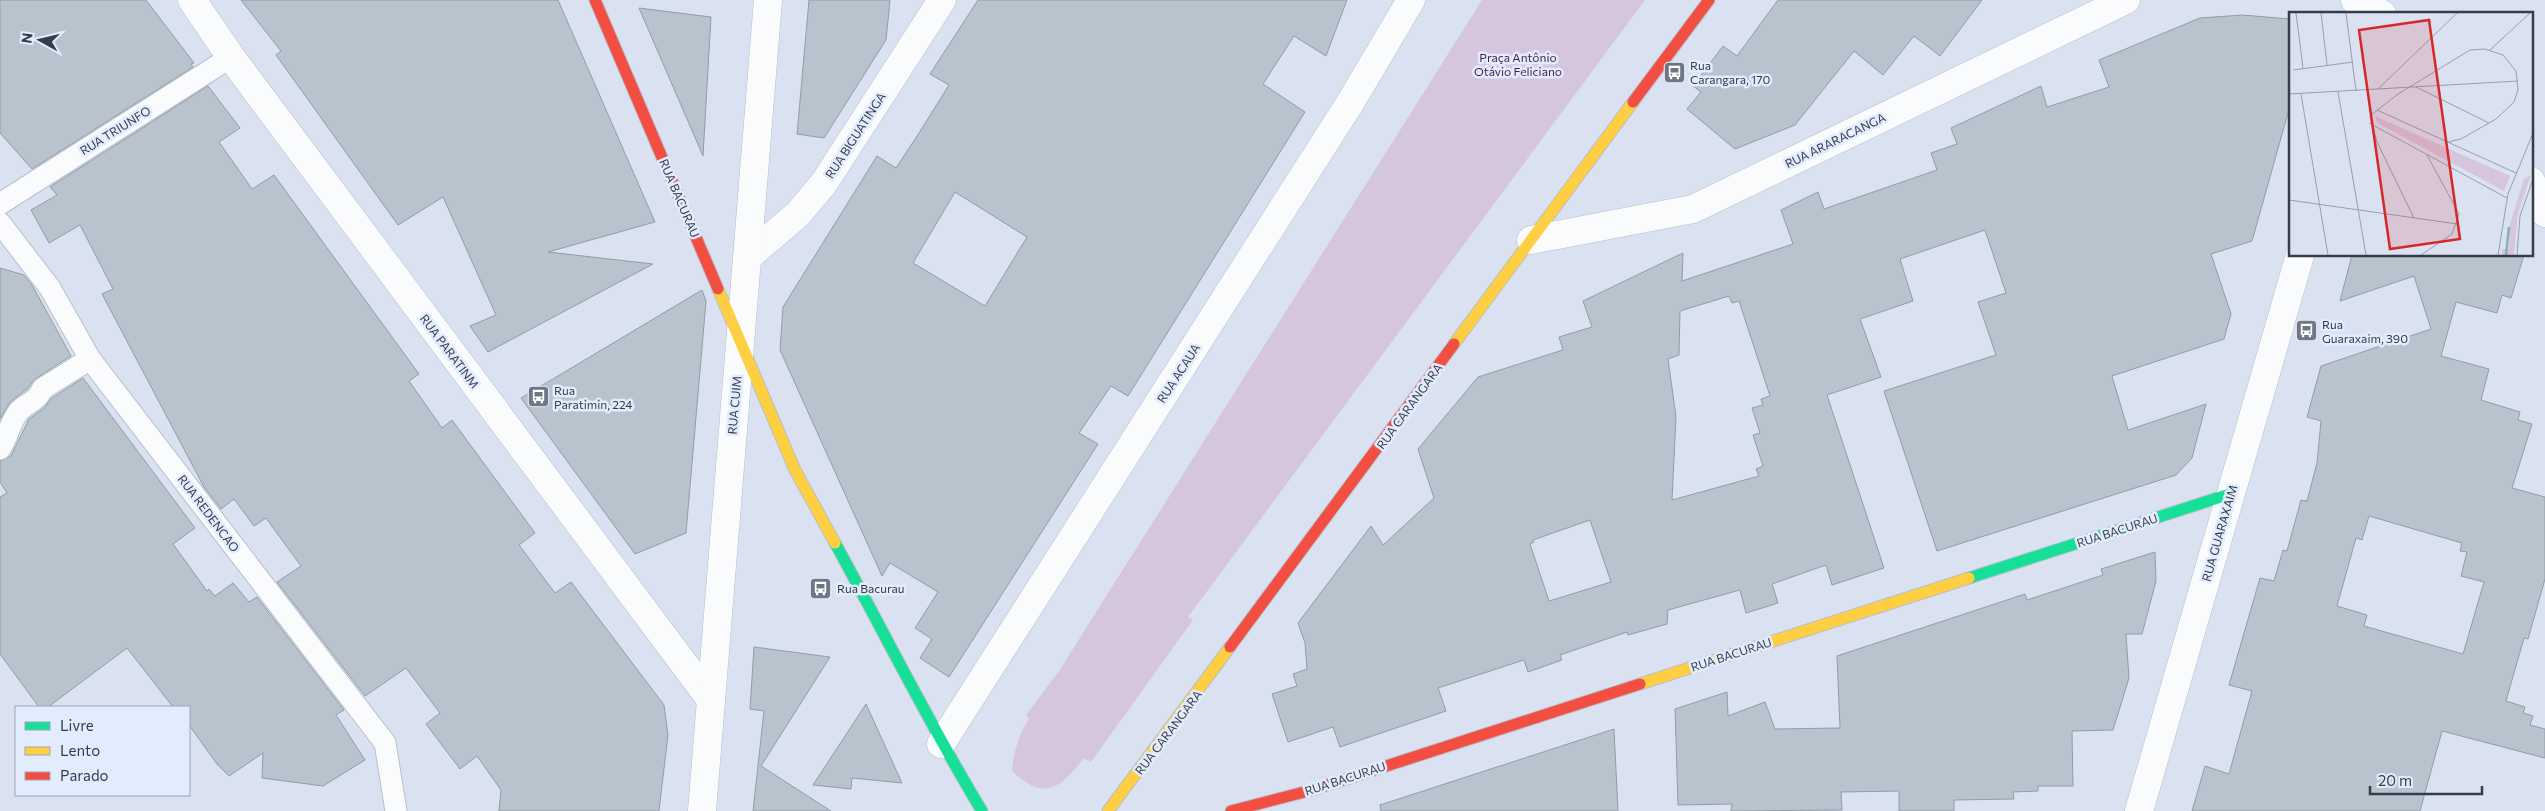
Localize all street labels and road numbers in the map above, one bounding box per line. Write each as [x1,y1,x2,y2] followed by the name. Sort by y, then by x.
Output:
[822,89,888,181] street label: RUA BIGUATINGA
[77,103,153,157] street label: RUA TRIUNFO
[1783,110,1887,170] street label: RUA ARARACANGA
[657,157,703,239] street label: RUA BACURAU
[418,311,482,391] street label: RUA PARATINM
[1154,341,1202,405] street label: RUA ACAUA
[1373,361,1445,451] street label: RUA CARANGARA
[724,375,744,435] street label: RUA CUIM
[175,472,243,554] street label: RUA REDENCAO
[2199,483,2239,583] street label: RUA GUARAXAIM
[2075,510,2159,550] street label: RUA BACURAU
[1689,634,1773,674] street label: RUA BACURAU
[1132,687,1204,777] street label: RUA CARANGARA
[1303,758,1387,798] street label: RUA BACURAU

